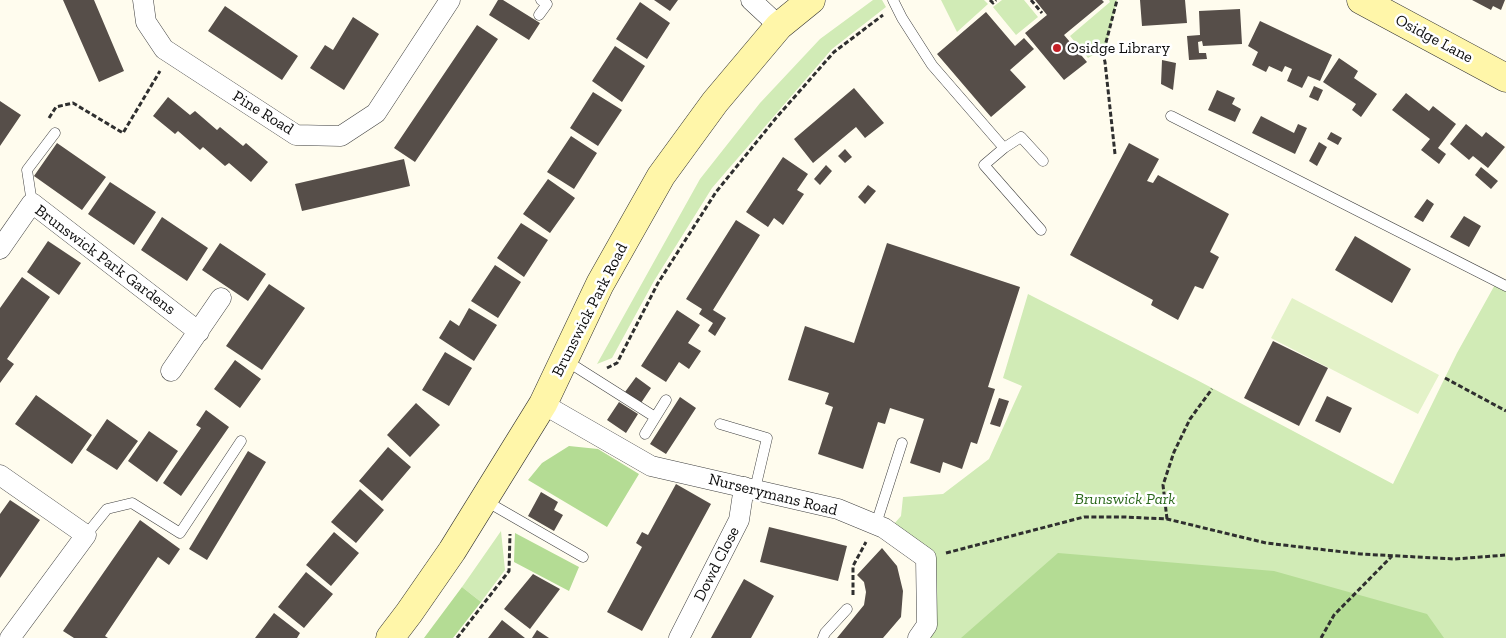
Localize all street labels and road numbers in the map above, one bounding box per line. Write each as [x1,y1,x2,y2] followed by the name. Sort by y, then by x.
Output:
[1392,11,1476,67] street label: Osidge Lane
[229,87,297,139] street label: Pine Road
[31,201,179,319] street label: Brunswick Park Gardens
[548,240,632,380] street label: Brunswick Park Road
[706,470,840,520] street label: Nurserymans Road
[690,523,744,605] street label: Dowd Close

